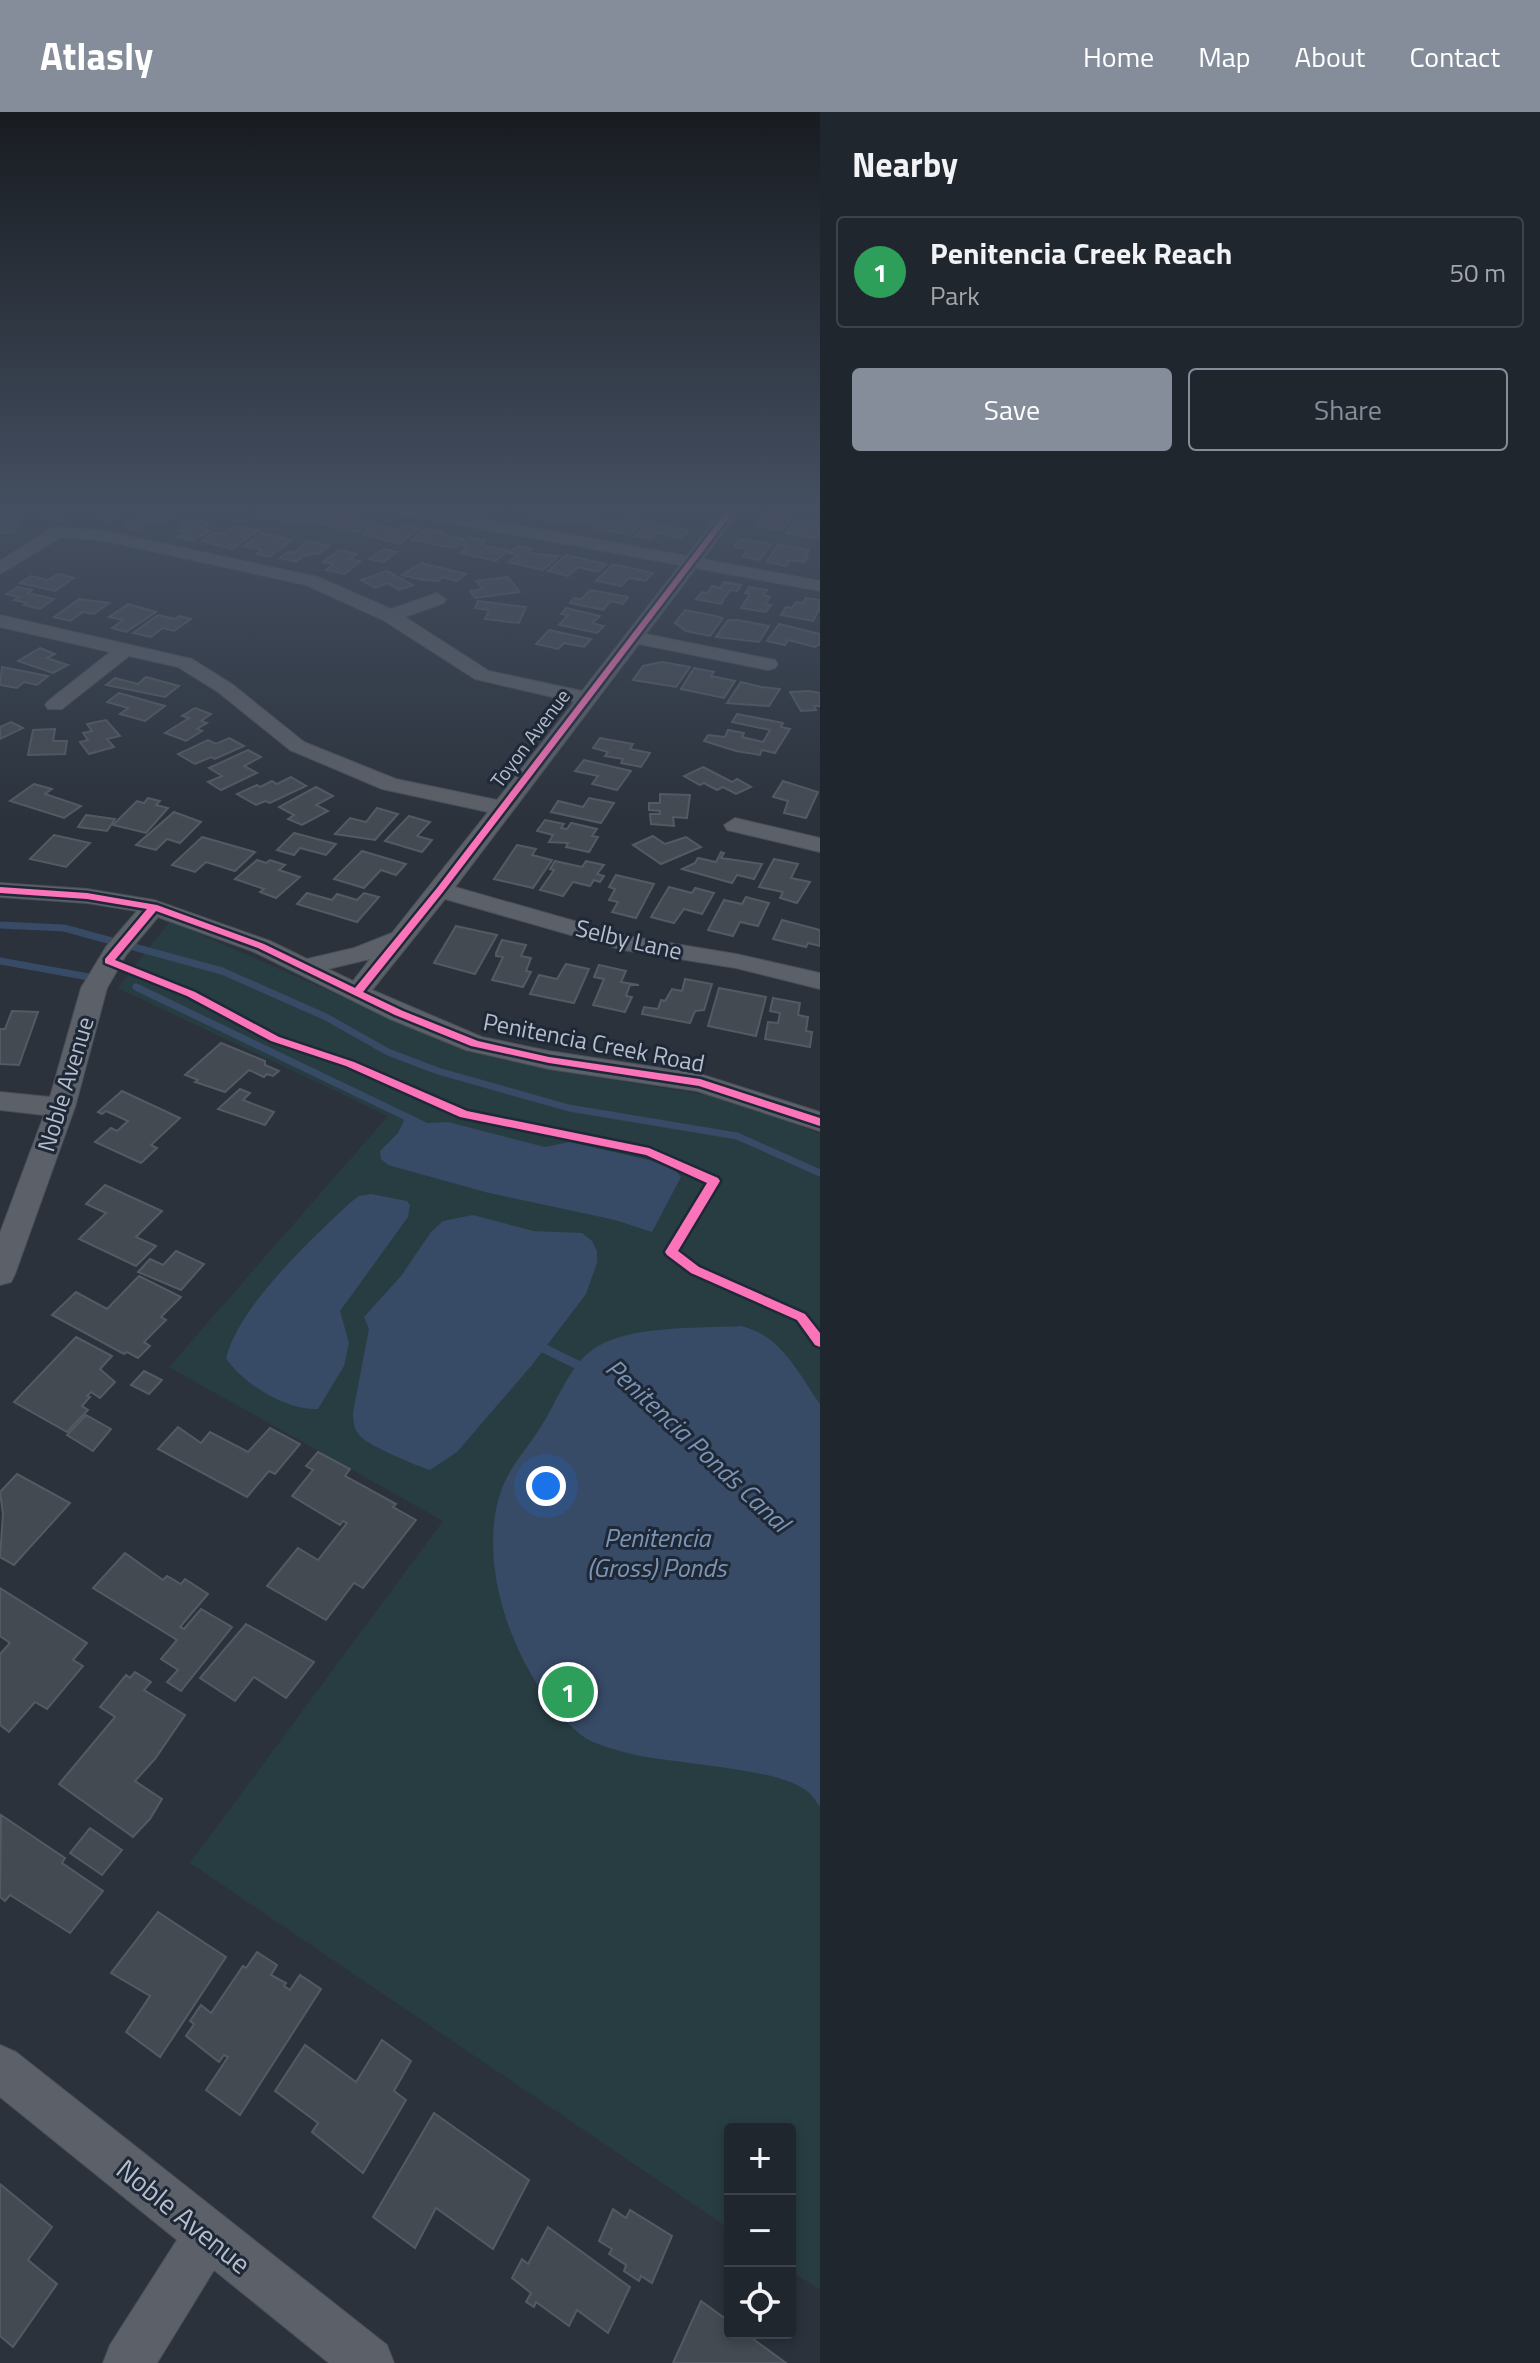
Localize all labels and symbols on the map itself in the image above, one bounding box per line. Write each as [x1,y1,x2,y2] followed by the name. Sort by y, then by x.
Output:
[482,682,578,794] street label: Toyon Avenue
[572,909,686,969] street label: Selby Lane
[480,1003,708,1081] street label: Penitencia Creek Road
[27,1012,103,1156] street label: Noble Avenue
[597,1349,801,1543] water label: Penitencia Ponds Canal
[526,1466,566,1506] your location
[588,1518,728,1587] water label: Penitencia (Gross) Ponds
[542,1662,594,1722] pin: 1
[107,2148,261,2284] street label: Noble Avenue

